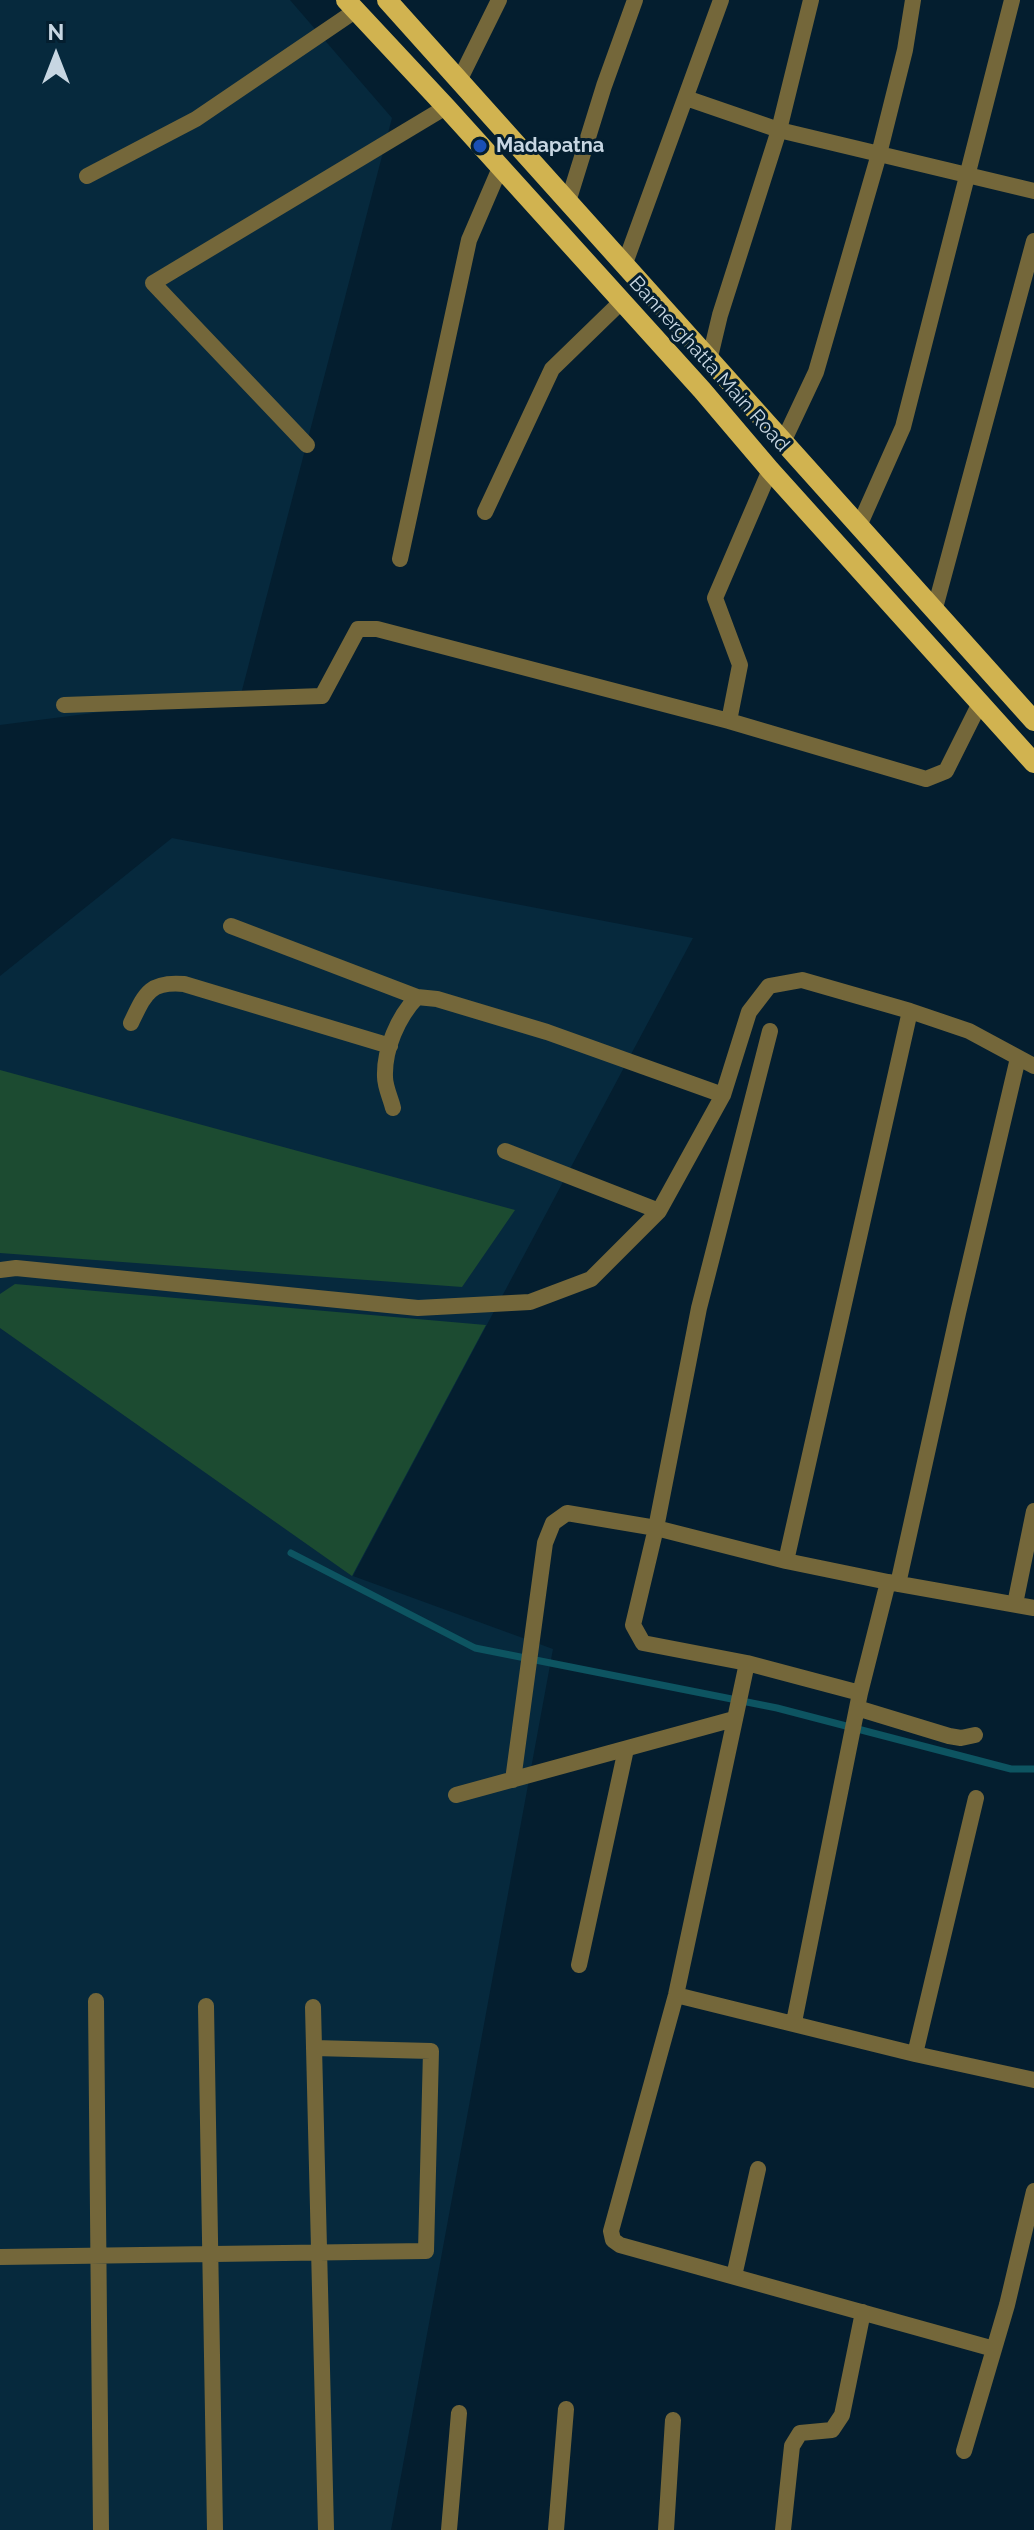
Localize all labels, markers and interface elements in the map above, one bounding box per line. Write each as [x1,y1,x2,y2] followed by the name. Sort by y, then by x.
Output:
[16,16,96,96] north arrow
[48,19,64,45] text: N
[496,134,604,158] place label: Madapatna
[471,137,489,155] marker: Madapatna
[624,271,794,457] street label: Bannerghatta Main Road

